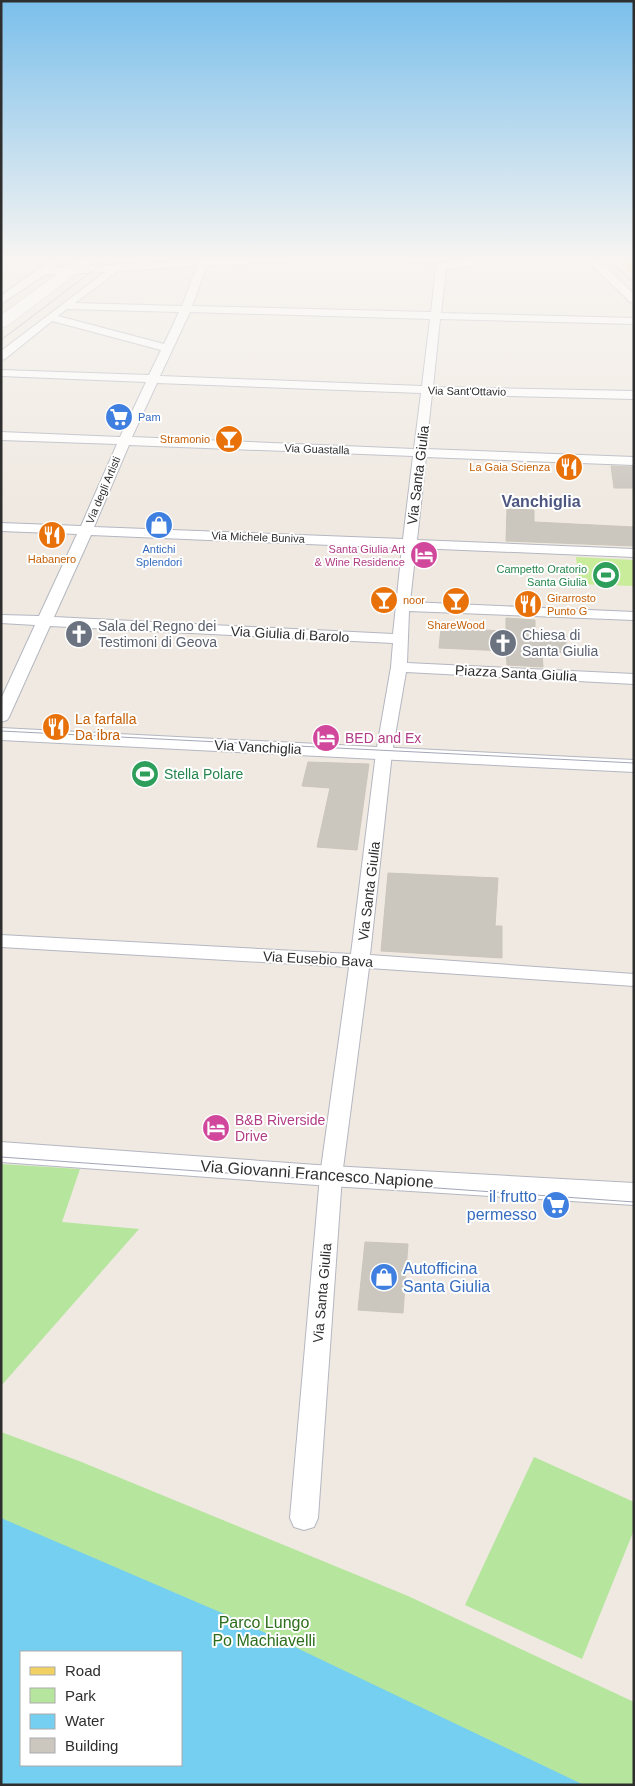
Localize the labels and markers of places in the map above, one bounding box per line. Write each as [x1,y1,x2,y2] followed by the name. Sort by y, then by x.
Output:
[104,402,134,432] supermarket icon: Pam
[138,411,161,423] place label: Pam
[214,424,244,454] bar icon: Stramonio
[160,433,210,445] place label: Stramonio
[554,452,584,482] restaurant icon: La Gaia Scienza
[469,461,551,473] place label: La Gaia Scienza
[144,510,174,540] shop icon: Antichi Splendori
[37,520,67,550] restaurant icon: Habanero
[409,540,439,570] hotel icon: Santa Giulia Art & Wine Residence
[136,543,182,568] place label: Antichi Splendori
[315,543,405,568] place label: Santa Giulia Art & Wine Residence
[28,553,76,565] place label: Habanero
[591,560,621,590] sports icon: Campetto Oratorio Santa Giulia
[497,563,588,588] place label: Campetto Oratorio Santa Giulia
[369,585,399,615] bar icon: noor
[441,586,471,616] bar icon: ShareWood
[513,589,543,619] restaurant icon: Girarrosto Punto G
[547,592,596,617] place label: Girarrosto Punto G
[403,594,425,606] place label: noor
[98,618,217,650] place label: Sala del Regno dei Testimoni di Geova
[64,619,94,649] church icon: Sala del Regno dei Testimoni di Geova
[427,619,485,631] place label: ShareWood
[522,627,598,659] place label: Chiesa di Santa Giulia
[488,628,518,658] church icon: Chiesa di Santa Giulia
[75,711,137,743] place label: La farfalla Da ibra
[41,712,71,742] restaurant icon: La farfalla Da ibra
[311,723,341,753] hotel icon: BED and Ex
[345,730,421,746] place label: BED and Ex
[130,759,160,789] sports icon: Stella Polare
[164,766,244,782] place label: Stella Polare
[235,1112,325,1144] place label: B&B Riverside Drive
[201,1113,231,1143] hotel icon: B&B Riverside Drive
[467,1188,537,1223] place label: il frutto permesso
[541,1190,571,1220] supermarket icon: il frutto permesso
[403,1260,490,1295] place label: Autofficina Santa Giulia
[369,1262,399,1292] shop icon: Autofficina Santa Giulia

